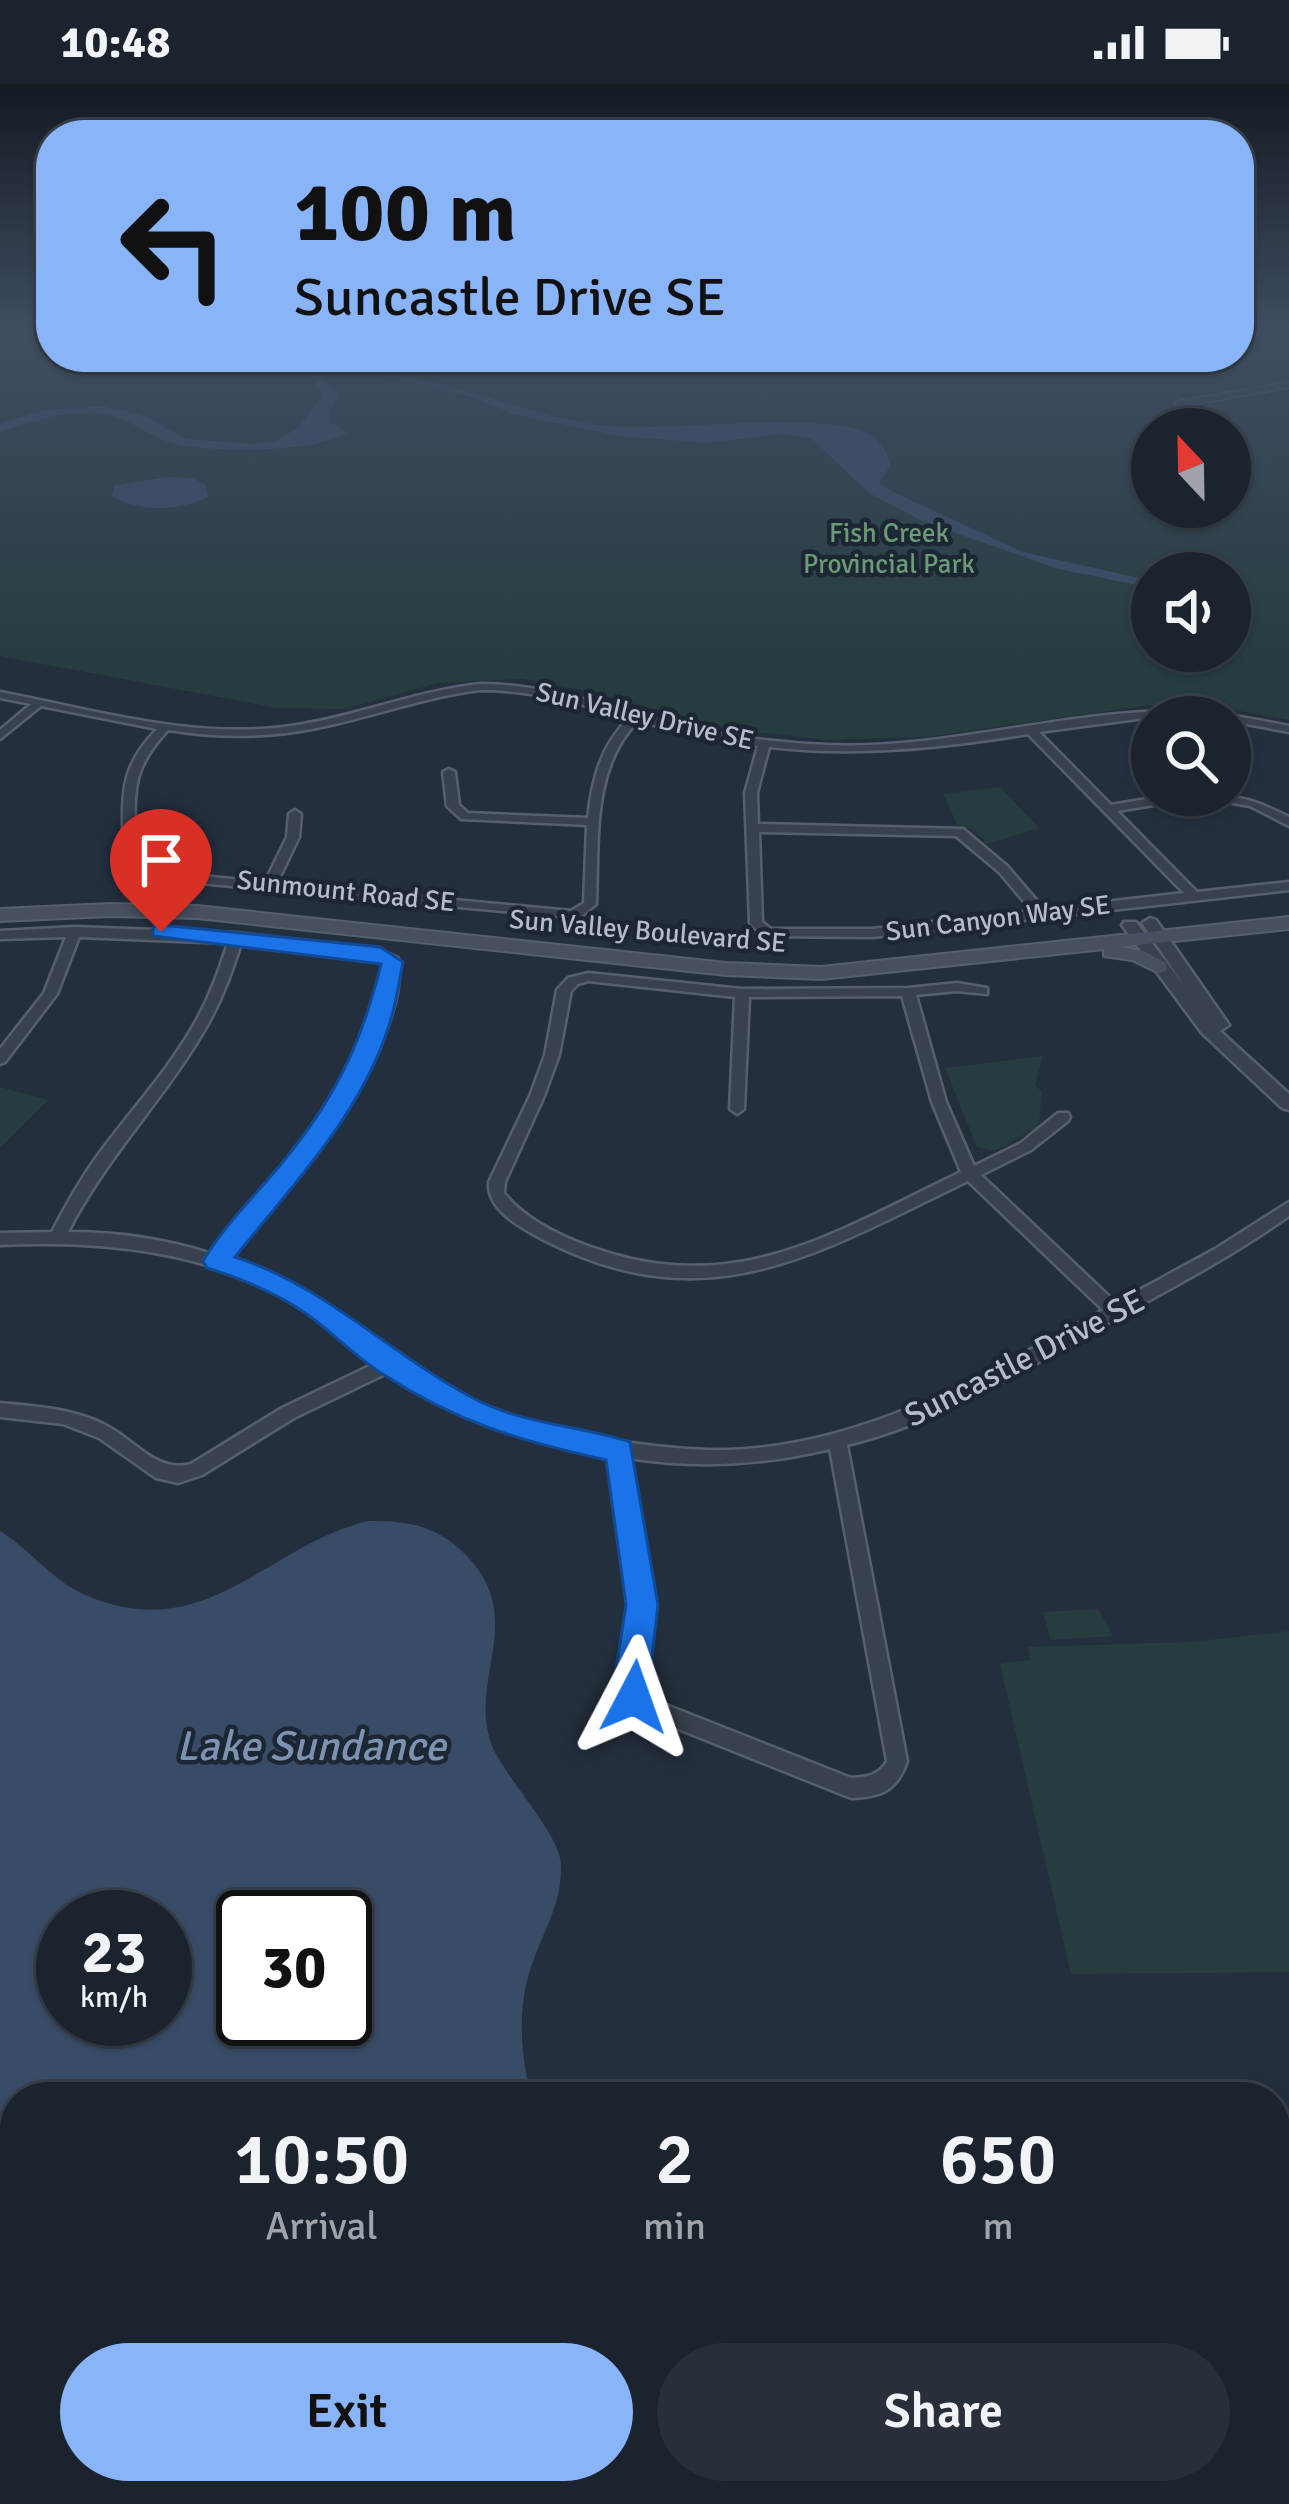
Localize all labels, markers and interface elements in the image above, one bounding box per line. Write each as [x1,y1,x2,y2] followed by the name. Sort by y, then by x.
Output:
[60,15,170,70] text: 10:48
[294,161,516,265] text: 100 m
[96,168,252,324] icon: left
[294,264,726,331] text: Suncastle Drive SE
[1131,408,1251,528] north arrow
[1131,408,1251,816] map controls
[803,517,975,581] park label: Fish Creek Provincial Park
[1131,552,1251,672] button: sound
[533,675,757,758] street label: Sun Valley Drive SE
[1131,696,1251,816] button: search
[110,809,212,932] pin
[128,827,194,893] icon: arrive
[235,864,457,919] street label: Sunmount Road SE
[884,888,1112,949] street label: Sun Canyon Way SE
[508,903,788,960] street label: Sun Valley Boulevard SE
[898,1280,1152,1437] street label: Suncastle Drive SE
[571,1634,697,1760] position arrow
[176,1721,448,1772] water label: Lake Sundance
[216,1890,372,2046] speed limit sign: 30
[82,1916,146,1990] text: 23
[80,1979,148,2016] text: km/h
[234,2115,409,2204] text: 10:50
[655,2115,694,2204] text: 2
[940,2115,1056,2204] text: 650
[265,2202,378,2250] text: Arrival
[643,2202,706,2250] text: min
[982,2202,1014,2250] text: m
[60,2343,633,2481] button: Exit
[657,2343,1230,2481] button: Share

